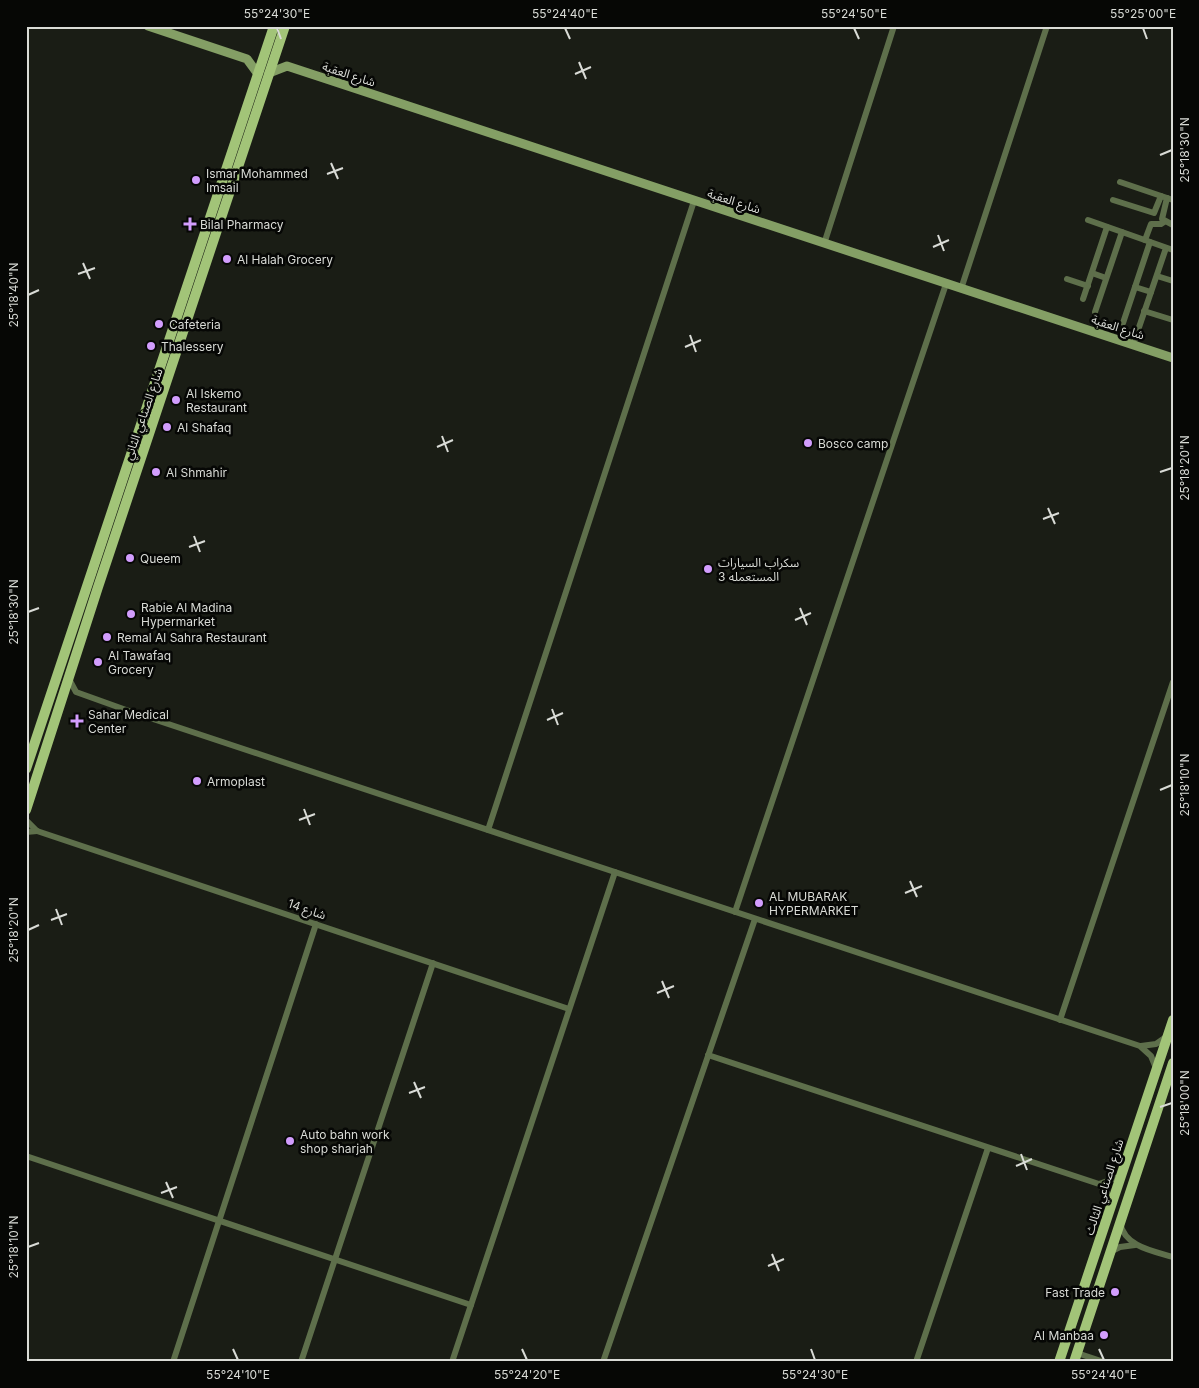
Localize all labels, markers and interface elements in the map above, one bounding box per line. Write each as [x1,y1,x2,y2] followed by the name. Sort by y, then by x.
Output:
[244,6,310,21] text: 55°24'30"E
[532,6,598,21] text: 55°24'40"E
[821,6,887,21] text: 55°24'50"E
[1110,6,1176,21] text: 55°25'00"E
[320,58,377,92] street label: شارع العقبة
[1177,117,1192,183] text: 25°18'30"N
[206,166,308,195] place label: Ismar Mohammed Imsail
[190,174,202,186] marker: Ismar Mohammed Imsail
[705,185,762,219] street label: شارع العقبة
[200,217,284,232] place label: Bilal Pharmacy
[184,218,196,230] marker: Bilal Pharmacy
[237,252,333,267] place label: Al Halah Grocery
[221,253,233,265] marker: Al Halah Grocery
[6,262,21,328] text: 25°18'40"N
[1089,311,1146,345] street label: شارع العقبة
[169,317,221,332] place label: Cafeteria
[153,318,165,330] marker: Cafeteria
[161,339,224,354] place label: Thalessery
[145,340,157,352] marker: Thalessery
[120,366,168,463] street label: شارع الصناعي الثاني
[186,386,247,415] place label: Al Iskemo Restaurant
[170,394,182,406] marker: Al Iskemo Restaurant
[177,420,231,435] place label: Al Shafaq
[161,421,173,433] marker: Al Shafaq
[1177,435,1192,501] text: 25°18'20"N
[818,436,888,451] place label: Bosco camp
[802,437,814,449] marker: Bosco camp
[166,465,228,480] place label: Al Shmahir
[150,466,162,478] marker: Al Shmahir
[140,551,181,566] place label: Queem
[124,552,136,564] marker: Queem
[718,555,799,584] place label: سكراب السيارات المستعمله 3
[702,563,714,575] marker: سكراب السيارات المستعمله 3
[6,579,21,645] text: 25°18'30"N
[141,600,232,629] place label: Rabie Al Madina Hypermarket
[125,608,137,620] marker: Rabie Al Madina Hypermarket
[117,630,267,645] place label: Remal Al Sahra Restaurant
[101,631,113,643] marker: Remal Al Sahra Restaurant
[108,648,171,677] place label: Al Tawafaq Grocery
[92,656,104,668] marker: Al Tawafaq Grocery
[88,707,169,736] place label: Sahar Medical Center
[70,714,84,728] marker: Sahar Medical Center
[1177,753,1192,817] text: 25°18'10"N
[207,774,265,789] place label: Armoplast
[191,775,203,787] marker: Armoplast
[769,889,859,918] place label: AL MUBARAK HYPERMARKET
[285,895,328,924] street label: شارع 14
[6,897,21,963] text: 25°18'20"N
[753,897,765,909] marker: AL MUBARAK HYPERMARKET
[1177,1070,1192,1136] text: 25°18'00"N
[300,1127,390,1156] place label: Auto bahn work shop sharjah
[284,1135,296,1147] marker: Auto bahn work shop sharjah
[1081,1137,1129,1238] street label: شارع الصناعي الثالث
[6,1215,21,1279] text: 25°18'10"N
[1045,1285,1105,1300] place label: Fast Trade
[1109,1286,1121,1298] marker: Fast Trade
[1034,1328,1094,1343] place label: Al Manbaa
[1098,1329,1110,1341] marker: Al Manbaa
[206,1367,270,1382] text: 55°24'10"E
[494,1367,560,1382] text: 55°24'20"E
[782,1367,848,1382] text: 55°24'30"E
[1071,1367,1137,1382] text: 55°24'40"E

